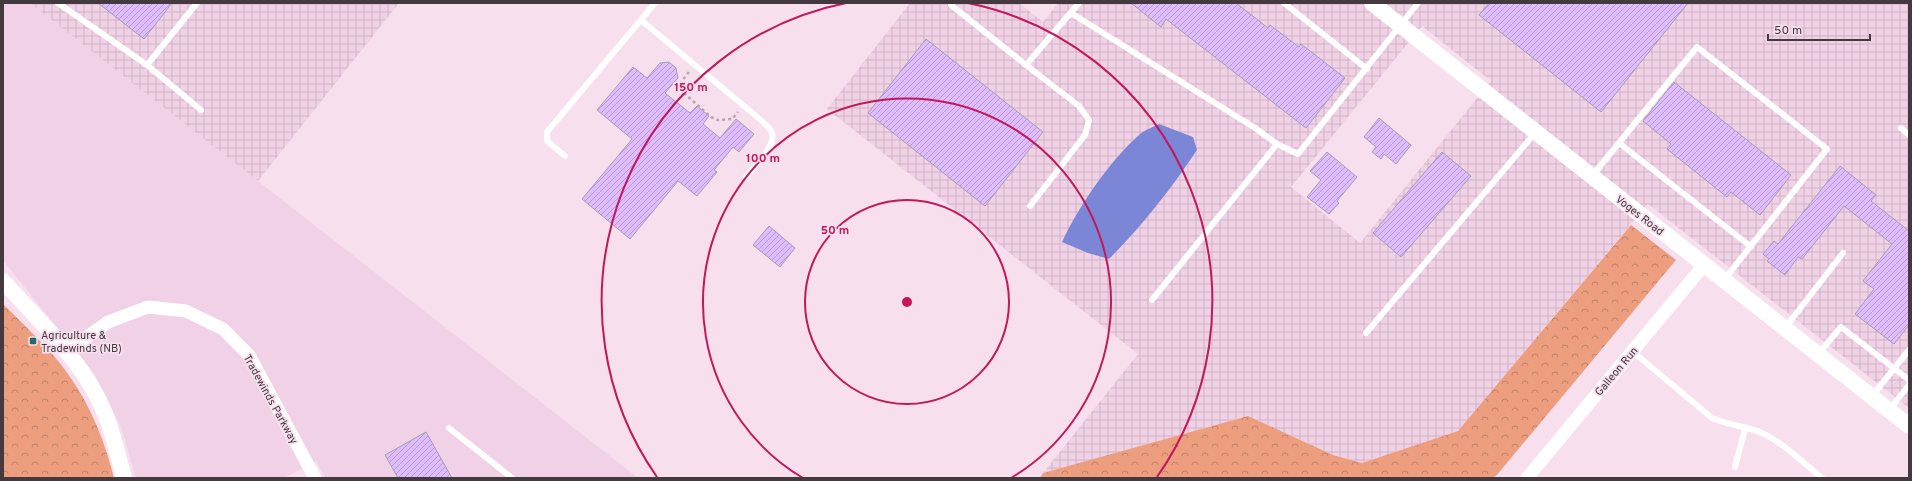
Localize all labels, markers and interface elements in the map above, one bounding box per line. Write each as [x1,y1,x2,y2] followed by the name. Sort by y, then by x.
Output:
[1768,16,1870,42] scale bar
[1774,23,1802,39] text: 50 m
[674,80,708,96] text: 150 m
[746,151,780,167] text: 100 m
[1612,193,1666,239] street label: Voges Road
[821,223,849,239] text: 50 m
[900,295,914,309] centre of rings
[41,329,122,356] place label: Agriculture & Tradewinds (NB)
[28,336,38,346] marker: Agriculture & Tradewinds (NB)
[1592,344,1641,399] street label: Galleon Run
[240,352,301,447] street label: Tradewinds Parkway

